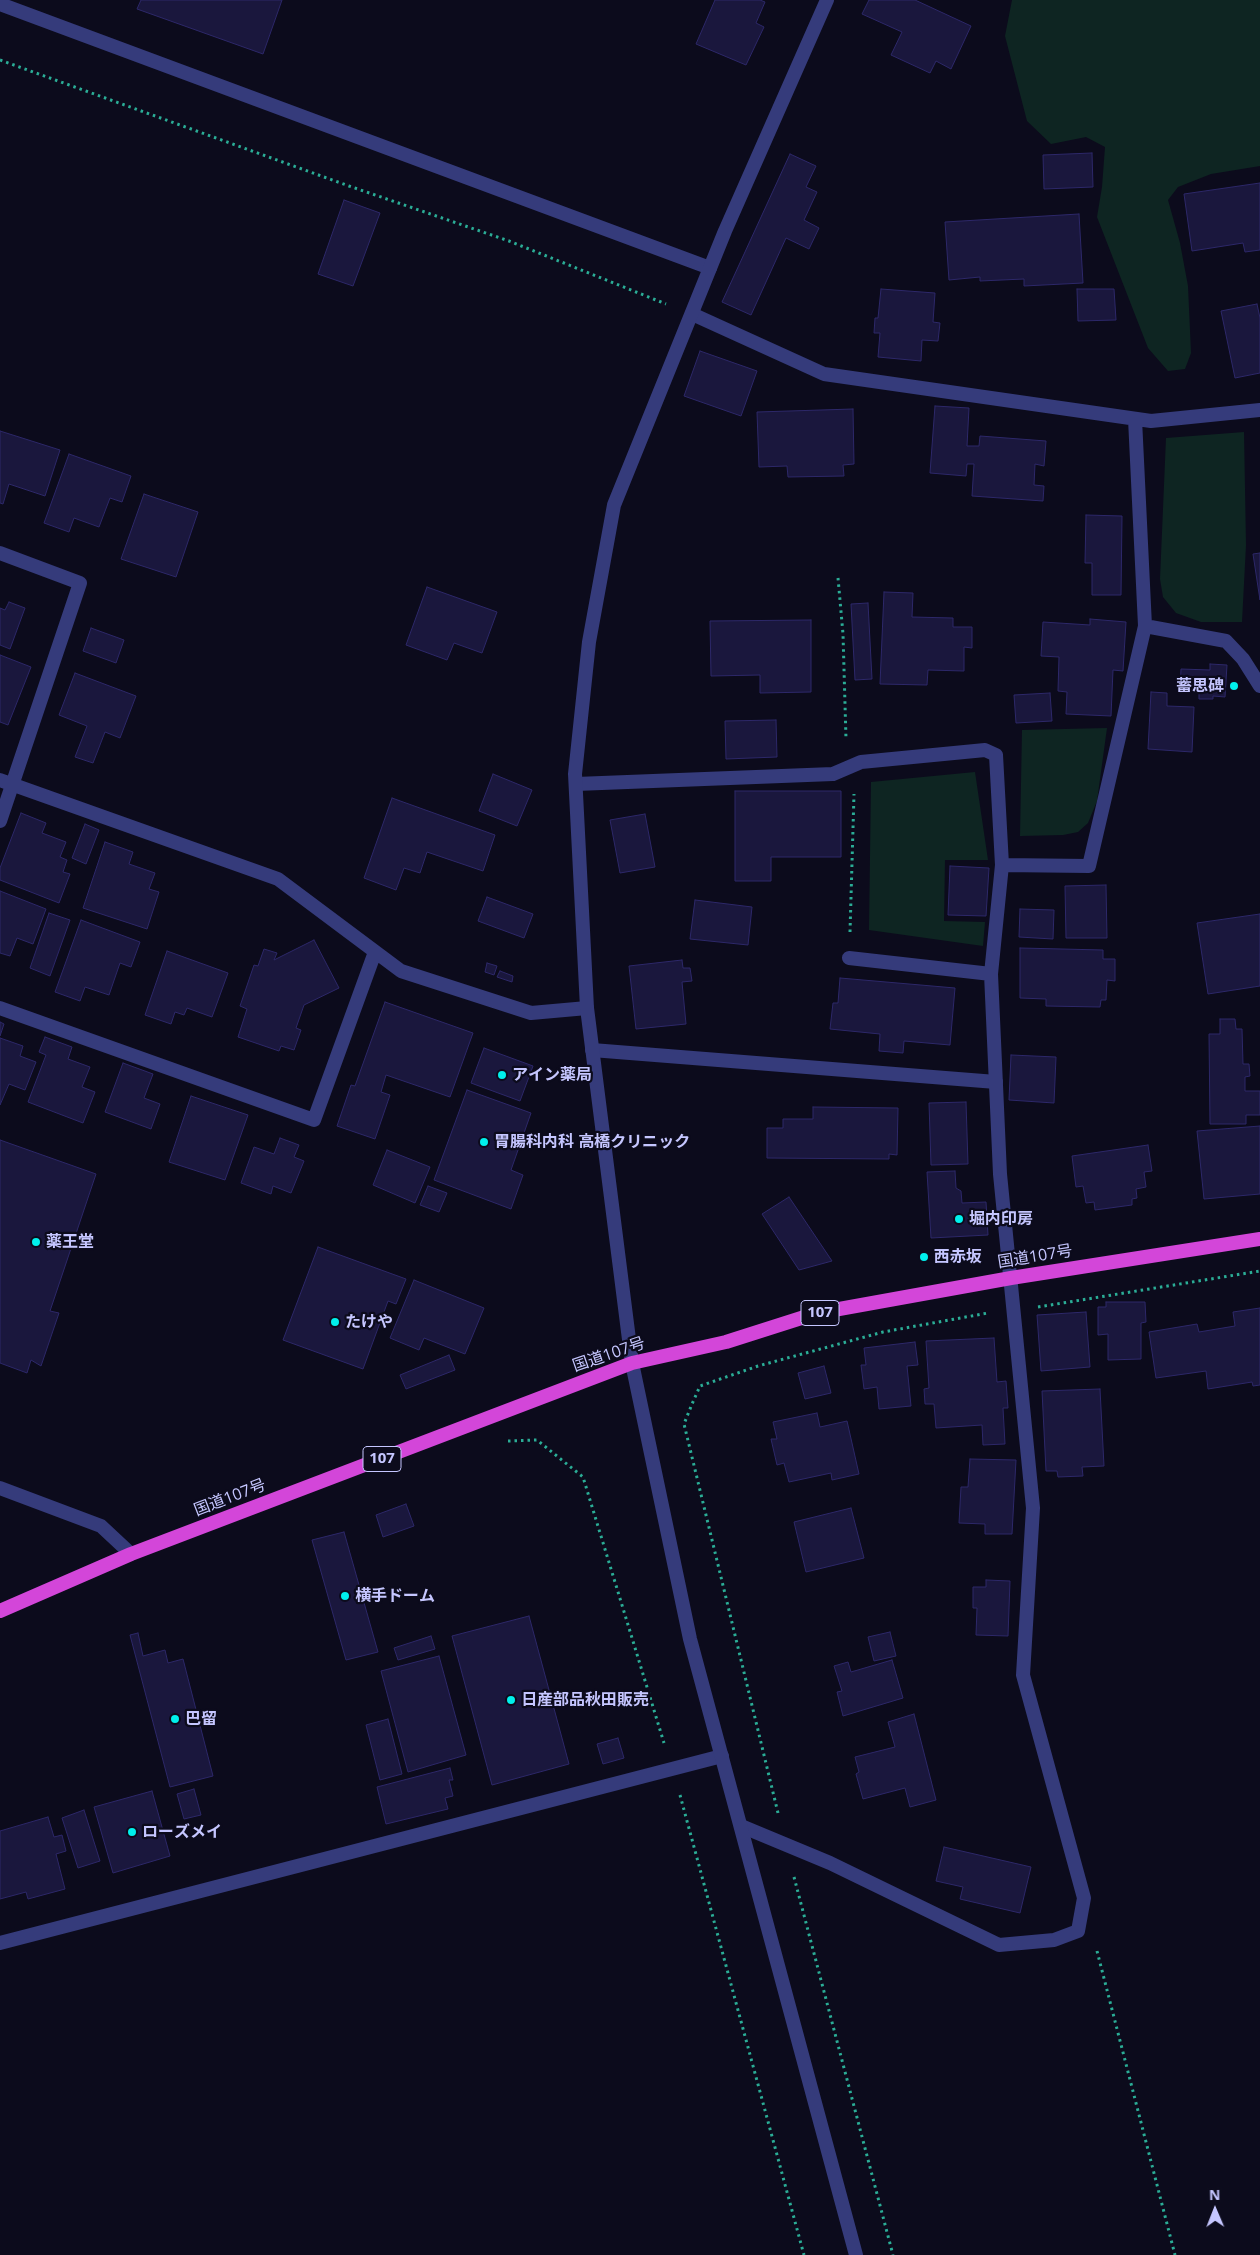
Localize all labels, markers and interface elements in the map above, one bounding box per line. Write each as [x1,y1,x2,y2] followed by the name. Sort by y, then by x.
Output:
[1176,676,1224,696] place label: 蓄思碑
[1228,680,1240,692] marker: 蓄思碑
[512,1065,592,1085] place label: アイン薬局
[496,1069,508,1081] marker: アイン薬局
[494,1132,690,1152] place label: 胃腸科内科 高橋クリニック
[478,1136,490,1148] marker: 胃腸科内科 高橋クリニック
[969,1209,1033,1229] place label: 堀内印房
[953,1213,965,1225] marker: 堀内印房
[46,1232,94,1252] place label: 薬王堂
[30,1236,42,1248] marker: 薬王堂
[996,1242,1074,1272] street label: 国道107号
[934,1247,982,1267] place label: 西赤坂
[918,1251,930,1263] marker: 西赤坂
[801,1300,839,1326] road number: 107
[345,1312,393,1332] place label: たけや
[329,1316,341,1328] marker: たけや
[570,1334,648,1376] street label: 国道107号
[363,1446,401,1472] road number: 107
[191,1476,269,1520] street label: 国道107号
[355,1586,435,1606] place label: 横手ドーム
[339,1590,351,1602] marker: 横手ドーム
[521,1690,649,1710] place label: 日産部品秋田販売
[505,1694,517,1706] marker: 日産部品秋田販売
[185,1709,217,1729] place label: 巴留
[169,1713,181,1725] marker: 巴留
[142,1822,222,1842] place label: ローズメイ
[126,1826,138,1838] marker: ローズメイ
[1190,2185,1240,2235] north arrow
[1209,2185,1221,2204] text: N

